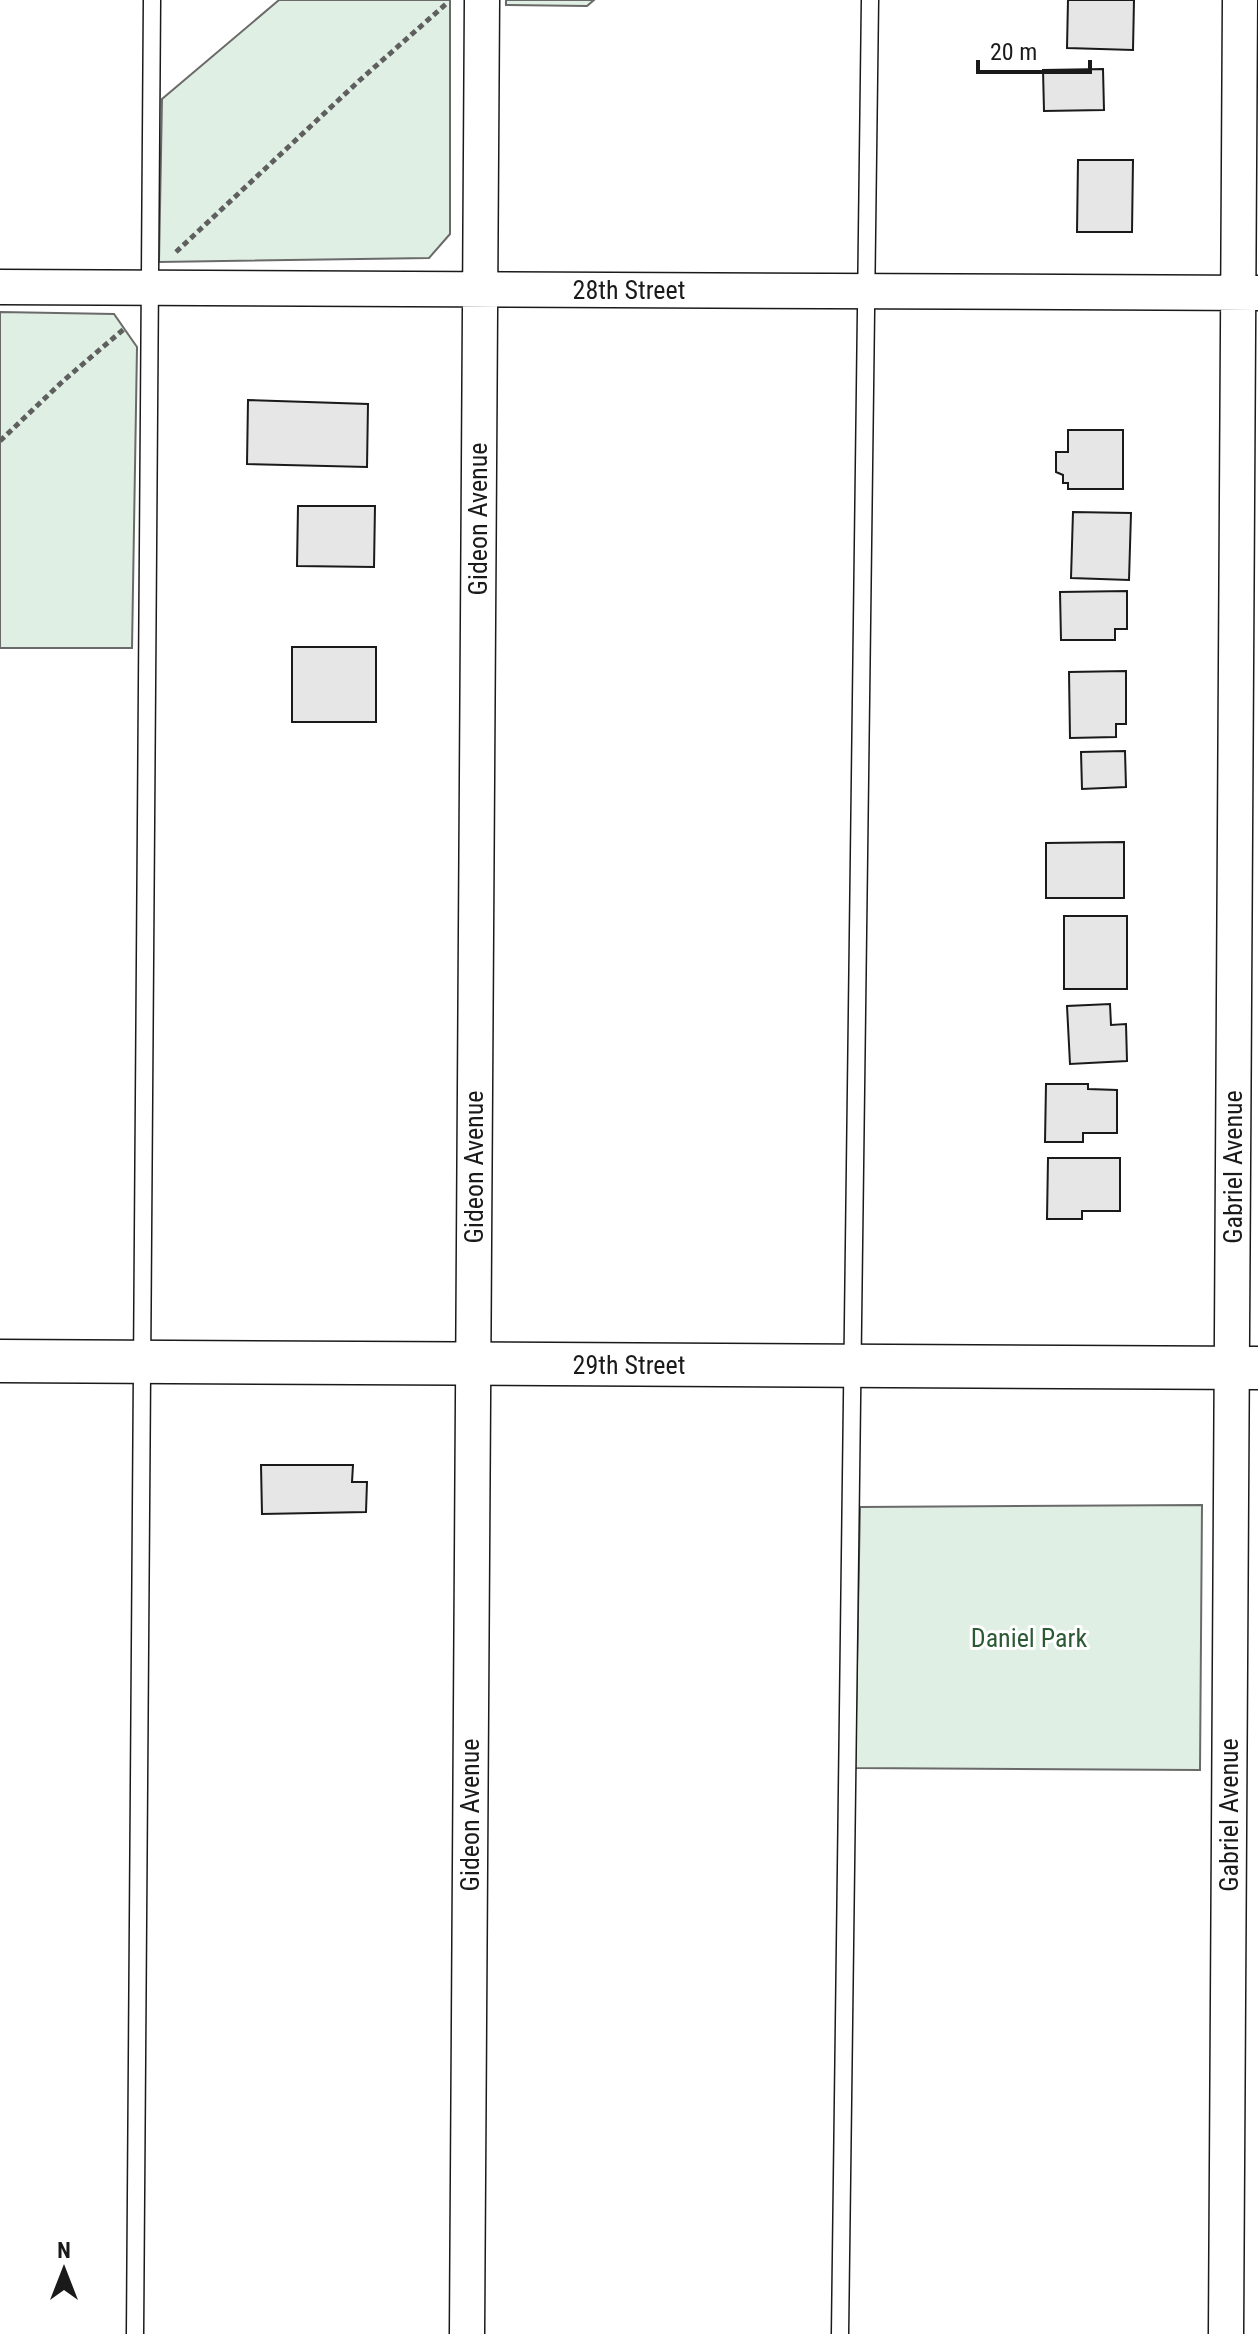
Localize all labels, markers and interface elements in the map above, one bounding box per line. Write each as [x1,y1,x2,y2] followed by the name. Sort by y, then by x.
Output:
[978,24,1090,74] scale bar
[990,38,1037,66] text: 20 m
[573,275,685,305] street label: 28th Street
[463,443,493,595] street label: Gideon Avenue
[1218,1090,1248,1244] street label: Gabriel Avenue
[459,1091,489,1243] street label: Gideon Avenue
[573,1350,685,1380] street label: 29th Street
[971,1623,1087,1653] park label: Daniel Park
[1214,1738,1244,1892] street label: Gabriel Avenue
[455,1739,485,1891] street label: Gideon Avenue
[24,2230,104,2310] north arrow
[57,2238,71,2263] text: N

